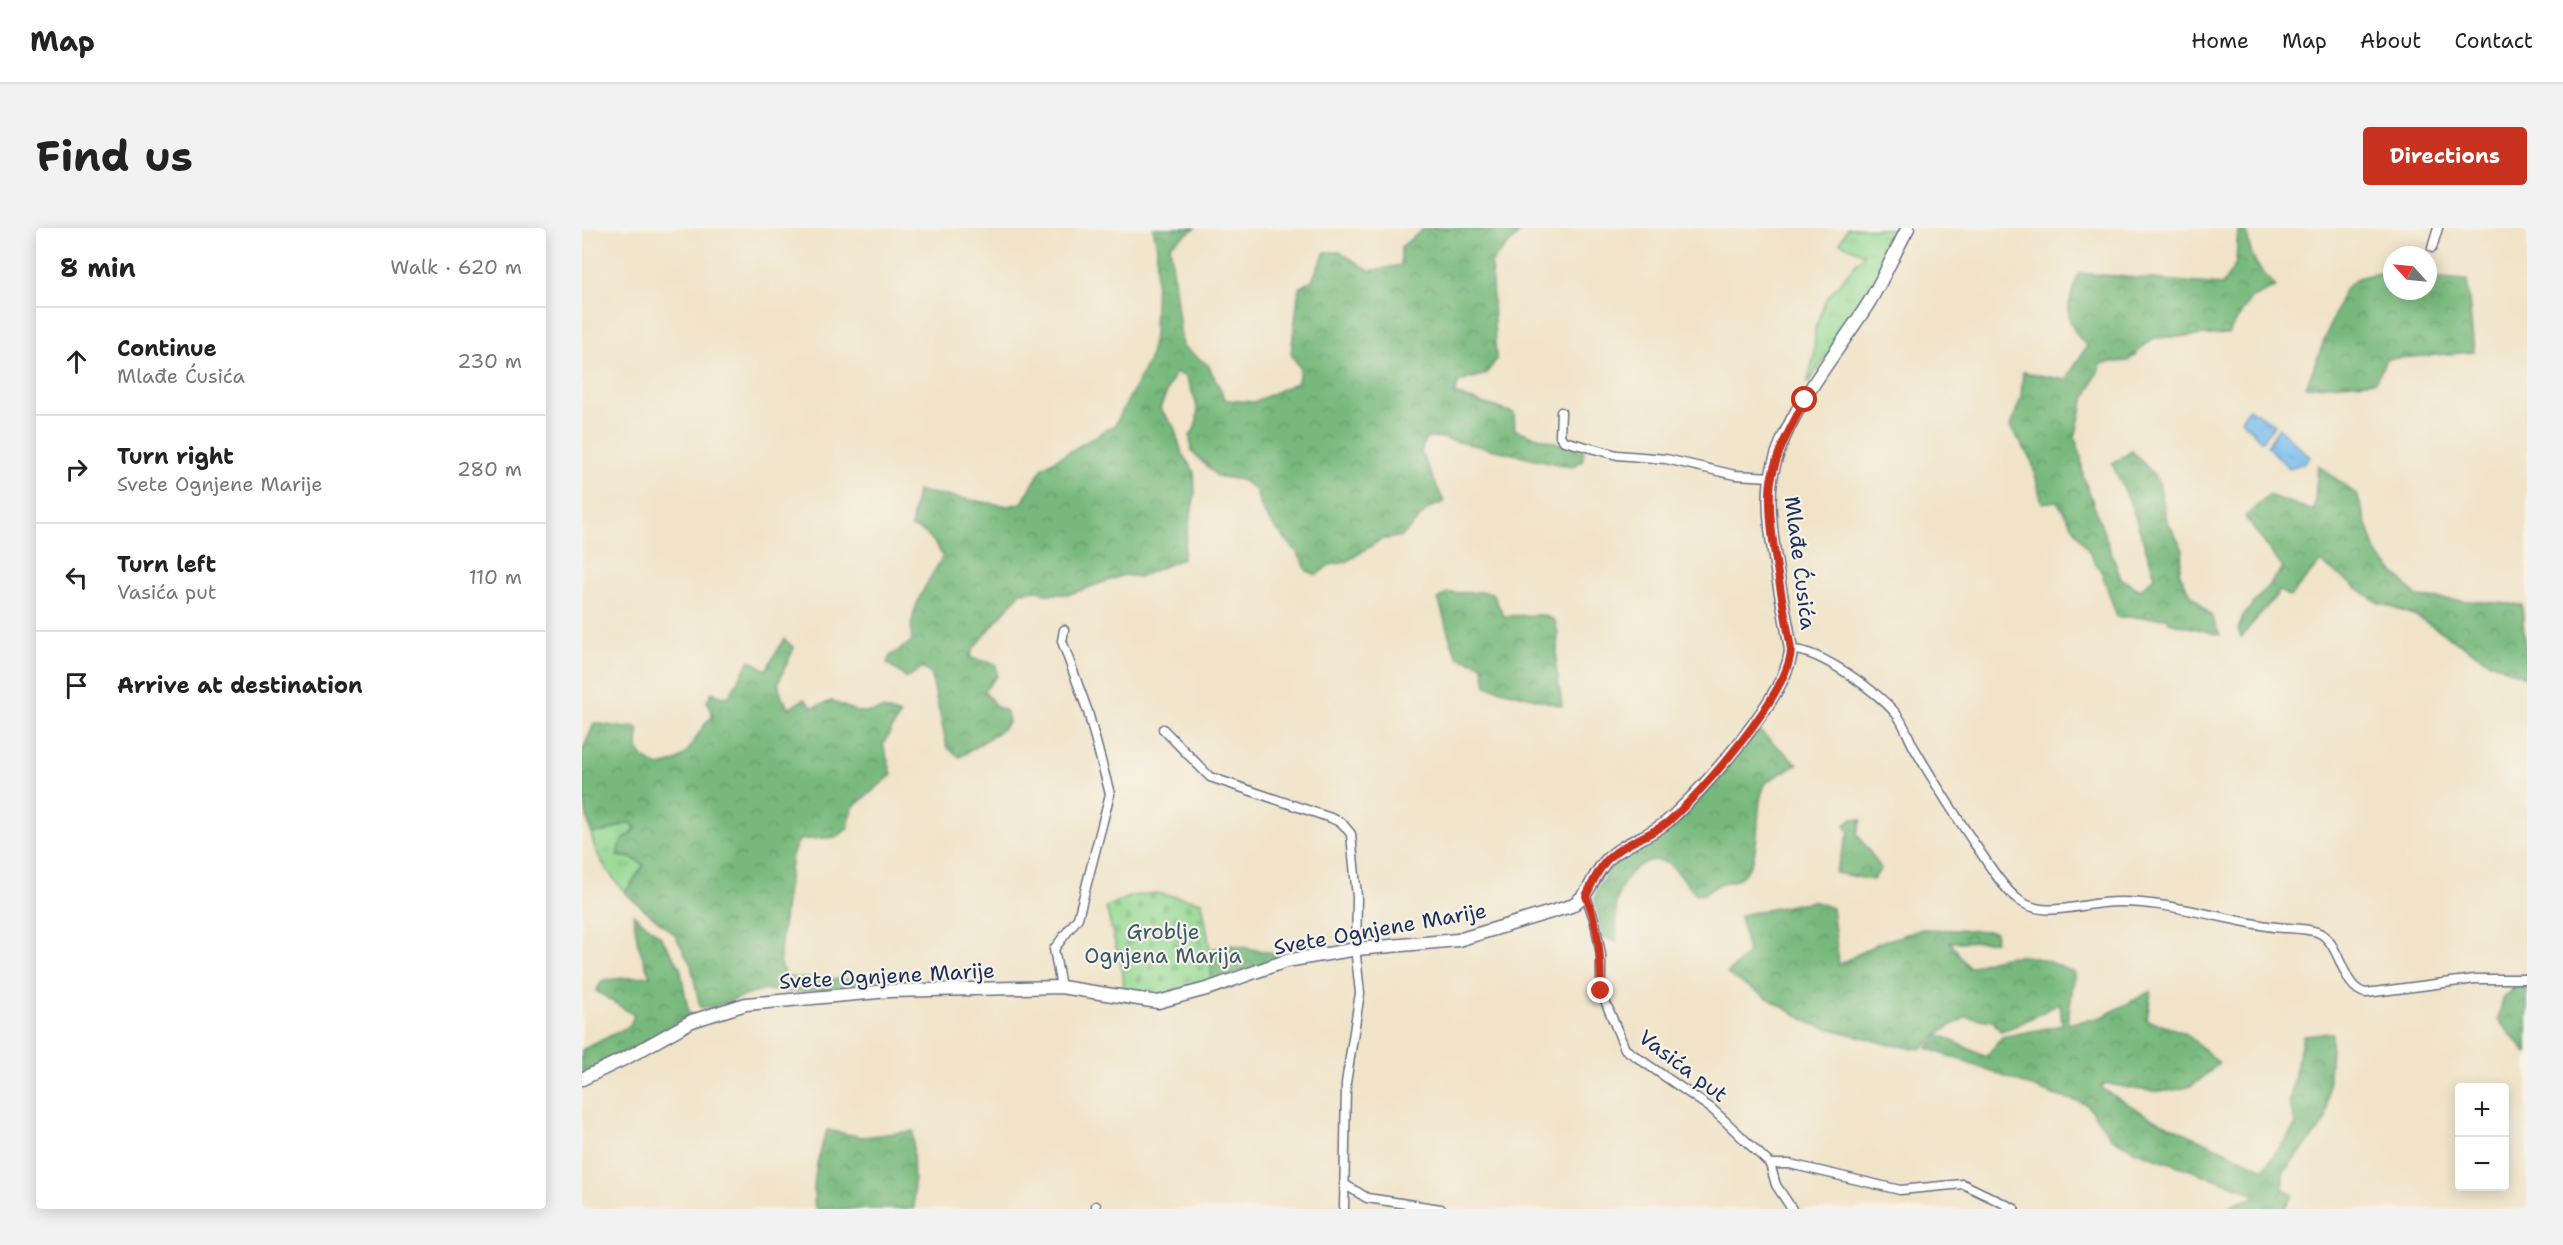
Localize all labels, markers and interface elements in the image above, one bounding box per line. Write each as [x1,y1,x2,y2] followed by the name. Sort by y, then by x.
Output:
[30,22,95,60] text: Map
[2191,27,2249,55] text: Home
[2282,27,2327,55] text: Map
[2360,27,2421,55] text: About
[2454,27,2533,55] text: Contact
[2363,127,2527,185] button: Directions
[36,128,193,184] text: Find us
[2383,246,2437,300] north arrow
[60,250,136,285] text: 8 min
[390,254,522,280] text: Walk · 620 m
[117,334,217,363] text: Continue
[60,345,93,378] icon: ahead
[457,348,522,374] text: 230 m
[117,363,245,389] text: Mlađe Ćusića
[1791,386,1817,412] route start
[117,442,234,471] text: Turn right
[60,453,93,486] icon: right
[457,456,522,482] text: 280 m
[117,471,323,497] text: Svete Ognjene Marije
[1778,495,1823,631] street label: Mlađe Ćusića
[117,550,216,579] text: Turn left
[60,561,93,594] icon: left
[468,564,522,590] text: 110 m
[117,579,216,605] text: Vasića put
[60,669,93,702] icon: arrive
[117,671,363,700] text: Arrive at destination
[1271,896,1489,962] street label: Svete Ognjene Marije
[1084,918,1242,970] park label: Groblje Ognjena Marija
[778,956,996,996] street label: Svete Ognjene Marije
[1587,977,1613,1003] route end
[1633,1023,1733,1109] street label: Vasića put
[2455,1083,2509,1191] map controls
[2455,1083,2509,1137] button: +
[2455,1137,2509,1191] button: −

